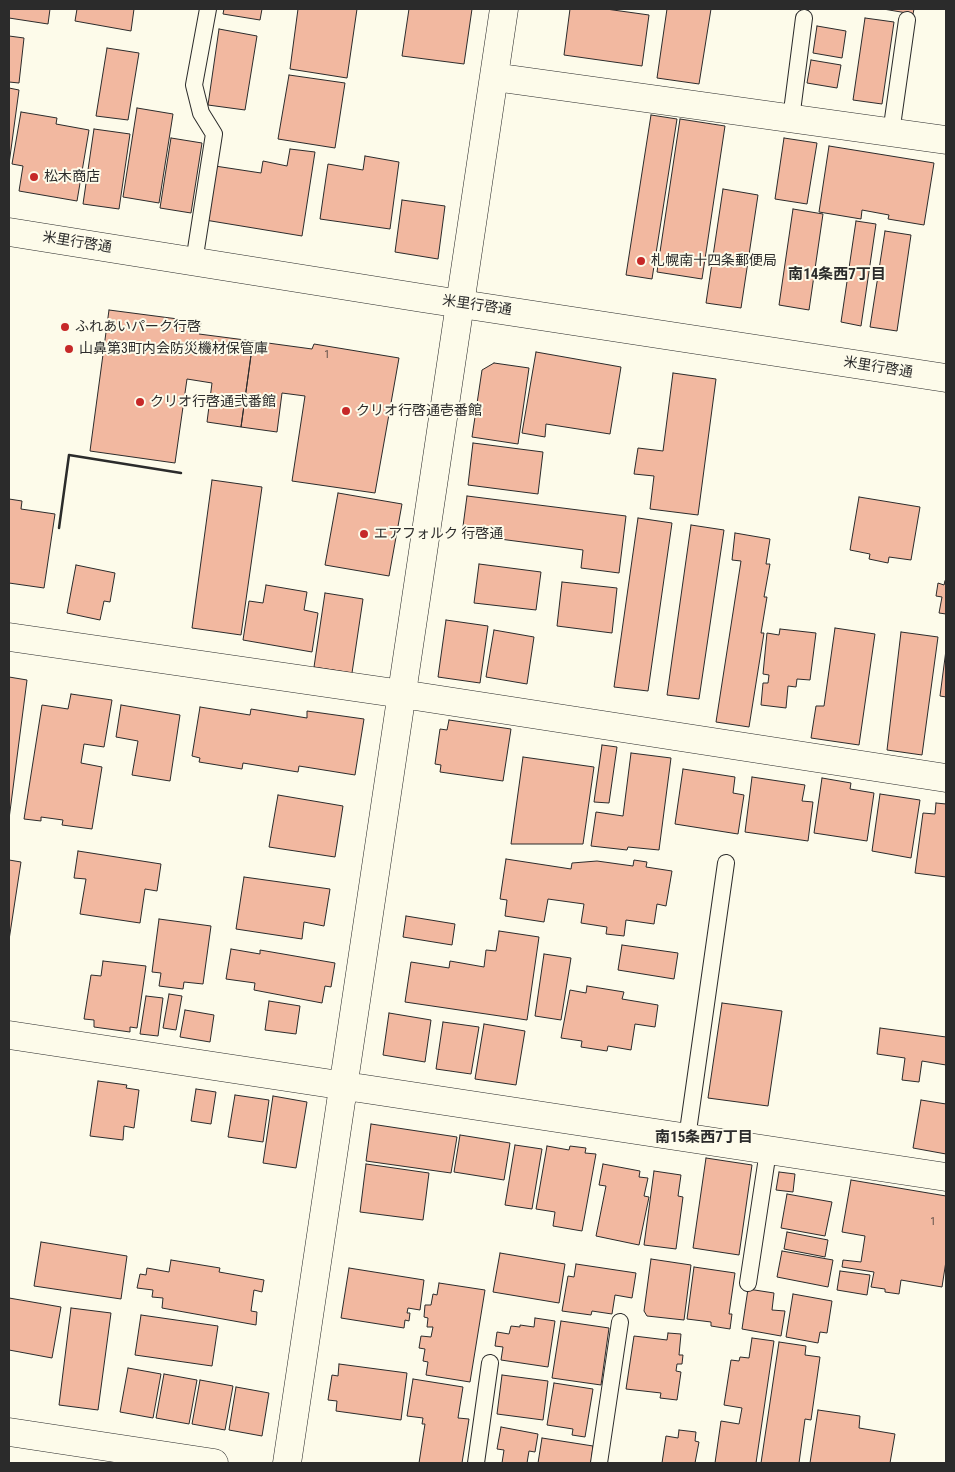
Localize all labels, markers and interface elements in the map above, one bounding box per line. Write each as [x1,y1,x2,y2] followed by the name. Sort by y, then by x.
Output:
[44,169,100,185] place label: 松木商店
[28,171,40,183] marker: 松木商店
[41,229,113,257] street label: 米里行啓通
[651,253,777,269] place label: 札幌南十四条郵便局
[635,255,647,267] marker: 札幌南十四条郵便局
[788,266,886,284] district label: 南14条西7丁目
[441,293,513,319] street label: 米里行啓通
[75,319,201,335] place label: ふれあいパーク行啓
[59,321,71,333] marker: ふれあいパーク行啓
[79,341,268,357] place label: 山鼻第3町内会防災機材保管庫
[63,343,75,355] marker: 山鼻第3町内会防災機材保管庫
[324,348,330,362] house number: 1
[842,354,914,382] street label: 米里行啓通
[150,394,276,410] place label: クリオ行啓通弐番館
[134,396,146,408] marker: クリオ行啓通弐番館
[356,403,482,419] place label: クリオ行啓通壱番館
[340,405,352,417] marker: クリオ行啓通壱番館
[374,526,503,542] place label: エアフォルク 行啓通
[358,528,370,540] marker: エアフォルク 行啓通
[655,1129,753,1147] district label: 南15条西7丁目
[930,1215,936,1229] house number: 1

